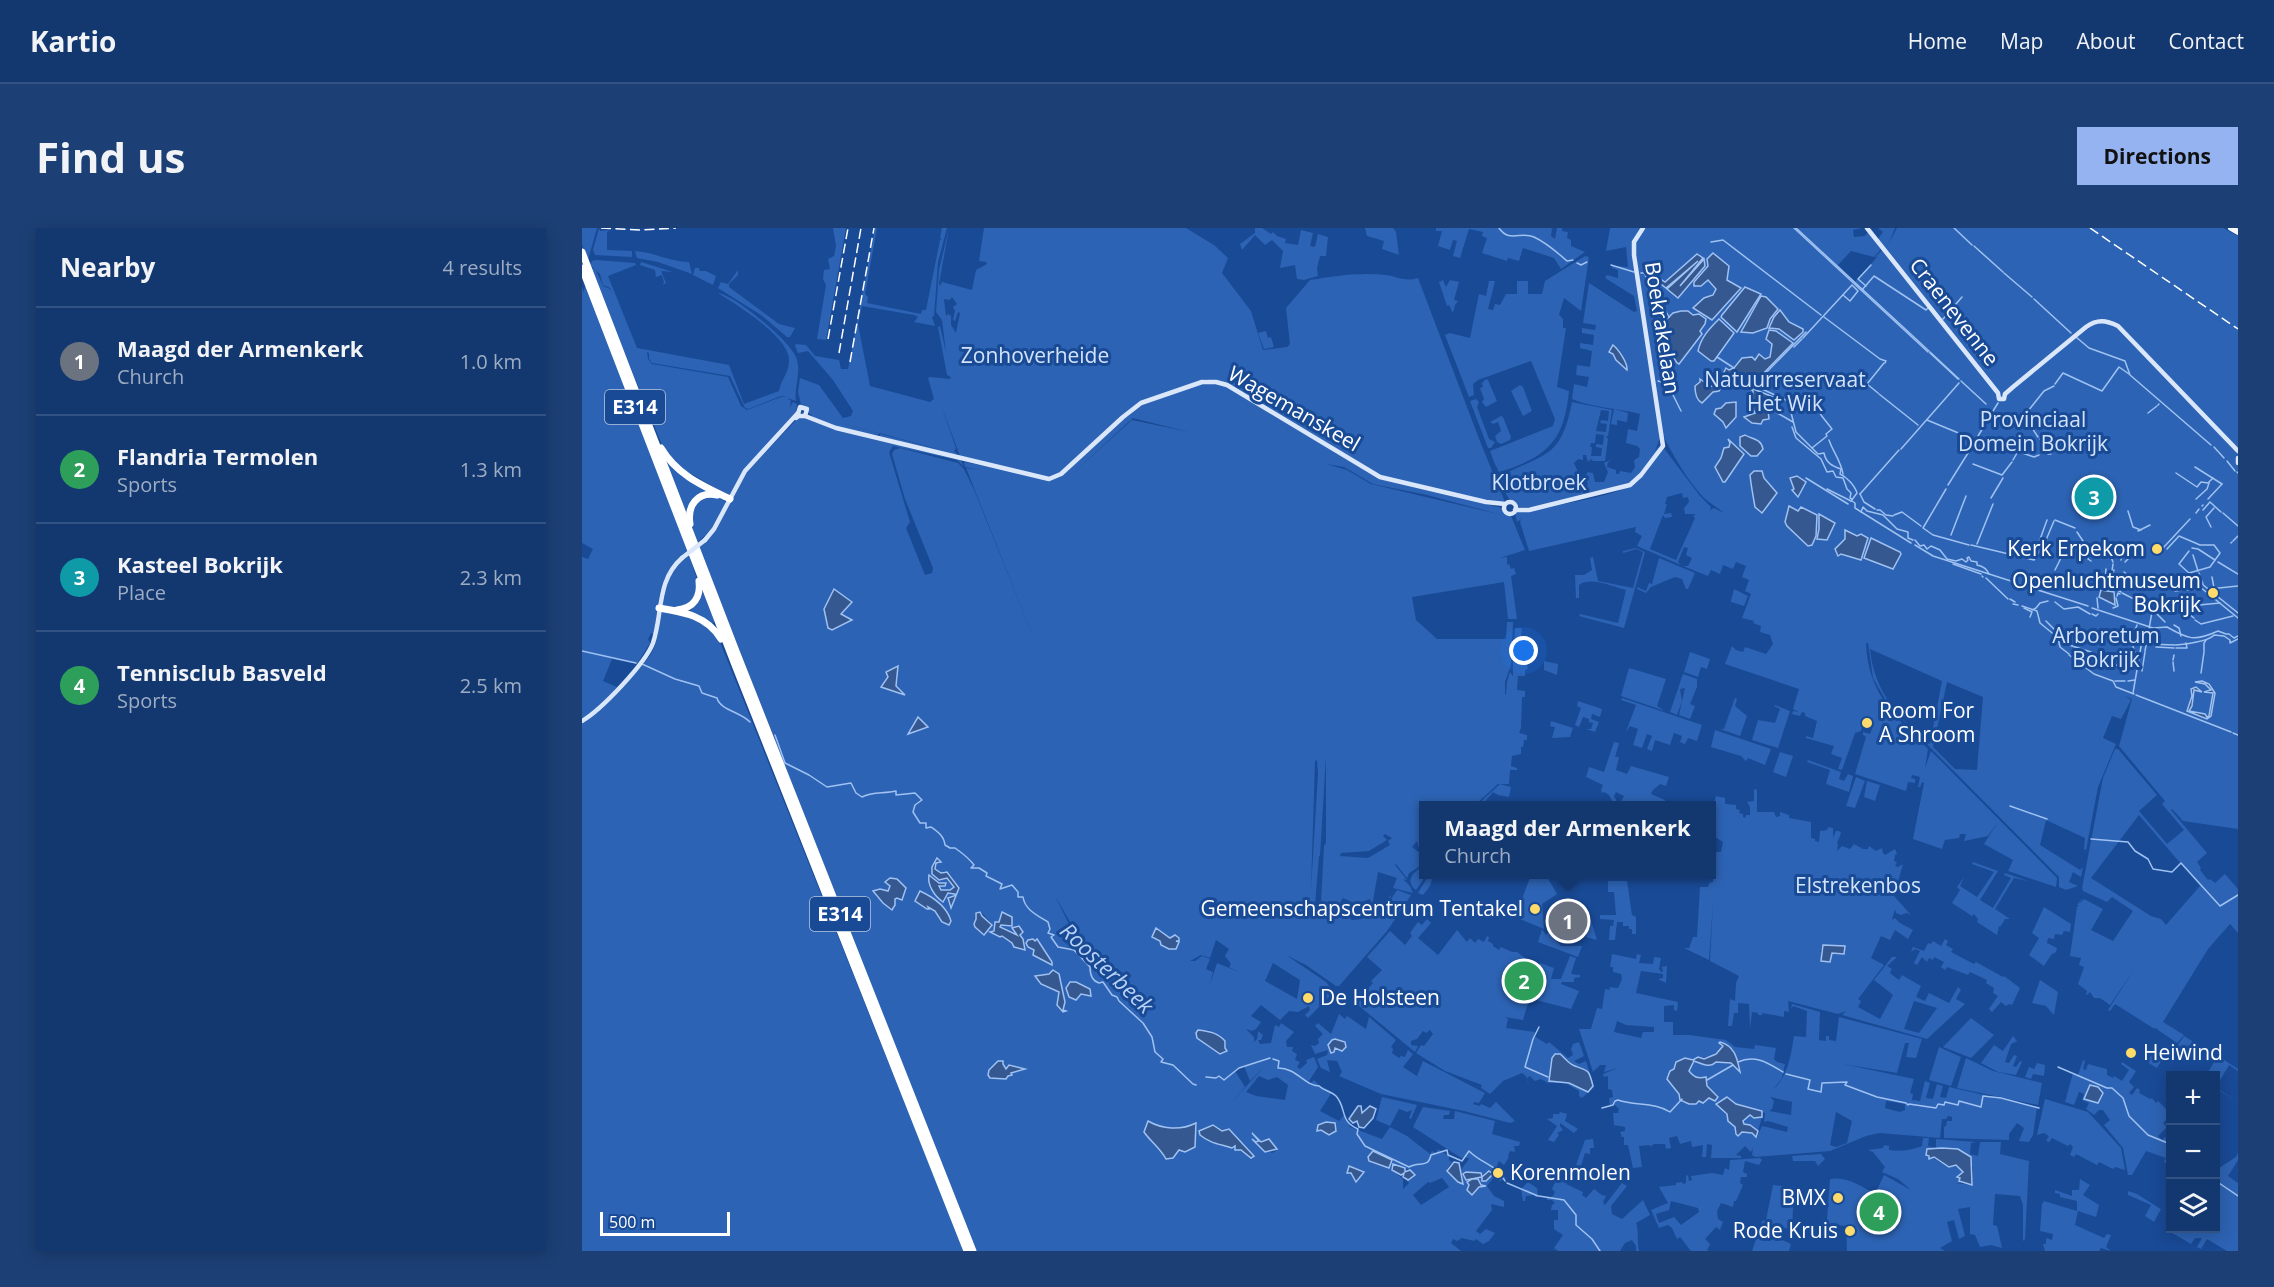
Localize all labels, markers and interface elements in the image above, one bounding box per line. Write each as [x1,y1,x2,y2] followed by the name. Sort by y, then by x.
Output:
[30,22,116,60] text: Kartio
[1908,27,1967,55] text: Home
[2000,27,2043,55] text: Map
[2076,27,2136,55] text: About
[2169,27,2244,55] text: Contact
[2077,127,2238,185] button: Directions
[36,128,185,185] text: Find us
[60,249,155,285] text: Nearby
[1904,252,2006,371] street label: Craenevenne
[442,254,522,281] text: 4 results
[1639,260,1687,396] street label: Boekrakelaan
[117,333,364,363] text: Maagd der Armenkerk
[961,341,1109,369] park label: Zonhoverheide
[74,348,85,375] text: 1
[460,348,522,375] text: 1.0 km
[1223,359,1366,457] street label: Wagemanskeel
[117,363,184,390] text: Church
[1704,365,1866,417] park label: Natuurreservaat Het Wik
[605,390,665,424] road number: E314
[1958,405,2108,457] park label: Provinciaal Domein Bokrijk
[117,441,318,471] text: Flandria Termolen
[74,456,85,483] text: 2
[460,456,522,483] text: 1.3 km
[1491,468,1587,496] park label: Klotbroek
[117,471,177,498] text: Sports
[2074,474,2114,520] pin: 3
[2007,534,2145,562] place label: Kerk Erpekom
[2150,542,2164,556] marker: Kerk Erpekom
[117,549,283,579] text: Kasteel Bokrijk
[74,564,85,591] text: 3
[460,564,522,591] text: 2.3 km
[2012,566,2201,618] place label: Openluchtmuseum Bokrijk
[117,579,166,606] text: Place
[2206,586,2220,600] marker: Openluchtmuseum Bokrijk
[2052,621,2160,673] park label: Arboretum Bokrijk
[1509,636,1538,665] your location
[117,657,327,687] text: Tennisclub Basveld
[74,672,85,699] text: 4
[460,672,522,699] text: 2.5 km
[117,687,177,714] text: Sports
[1879,696,1975,748] place label: Room For A Shroom
[1860,716,1874,730] marker: Room For A Shroom
[1419,801,1716,879] popup
[1444,812,1691,842] text: Maagd der Armenkerk
[1444,842,1511,869] text: Church
[1795,871,1921,899] park label: Elstrekenbos
[1200,894,1523,922] place label: Gemeenschapscentrum Tentakel
[810,897,870,931] road number: E314
[1548,898,1588,944] pin: 1
[1528,902,1542,916] marker: Gemeenschapscentrum Tentakel
[1054,915,1162,1020] water label: Roosterbeek
[1504,958,1544,1004] pin: 2
[1320,983,1440,1011] place label: De Holsteen
[1301,991,1315,1005] marker: De Holsteen
[2143,1038,2223,1066] place label: Heiwind
[2124,1046,2138,1060] marker: Heiwind
[2166,1071,2220,1233] map controls
[2166,1071,2220,1125] button: +
[2166,1125,2220,1179] button: −
[1510,1158,1631,1186] place label: Korenmolen
[1491,1166,1505,1180] marker: Korenmolen
[2166,1179,2220,1233] button: layers
[1781,1183,1827,1211] place label: BMX
[1860,1190,1898,1234] pin: 4
[1831,1191,1845,1205] marker: BMX
[600,1209,730,1236] scale bar
[609,1211,655,1233] text: 500 m
[1733,1216,1838,1244] place label: Rode Kruis
[1843,1224,1857,1238] marker: Rode Kruis

